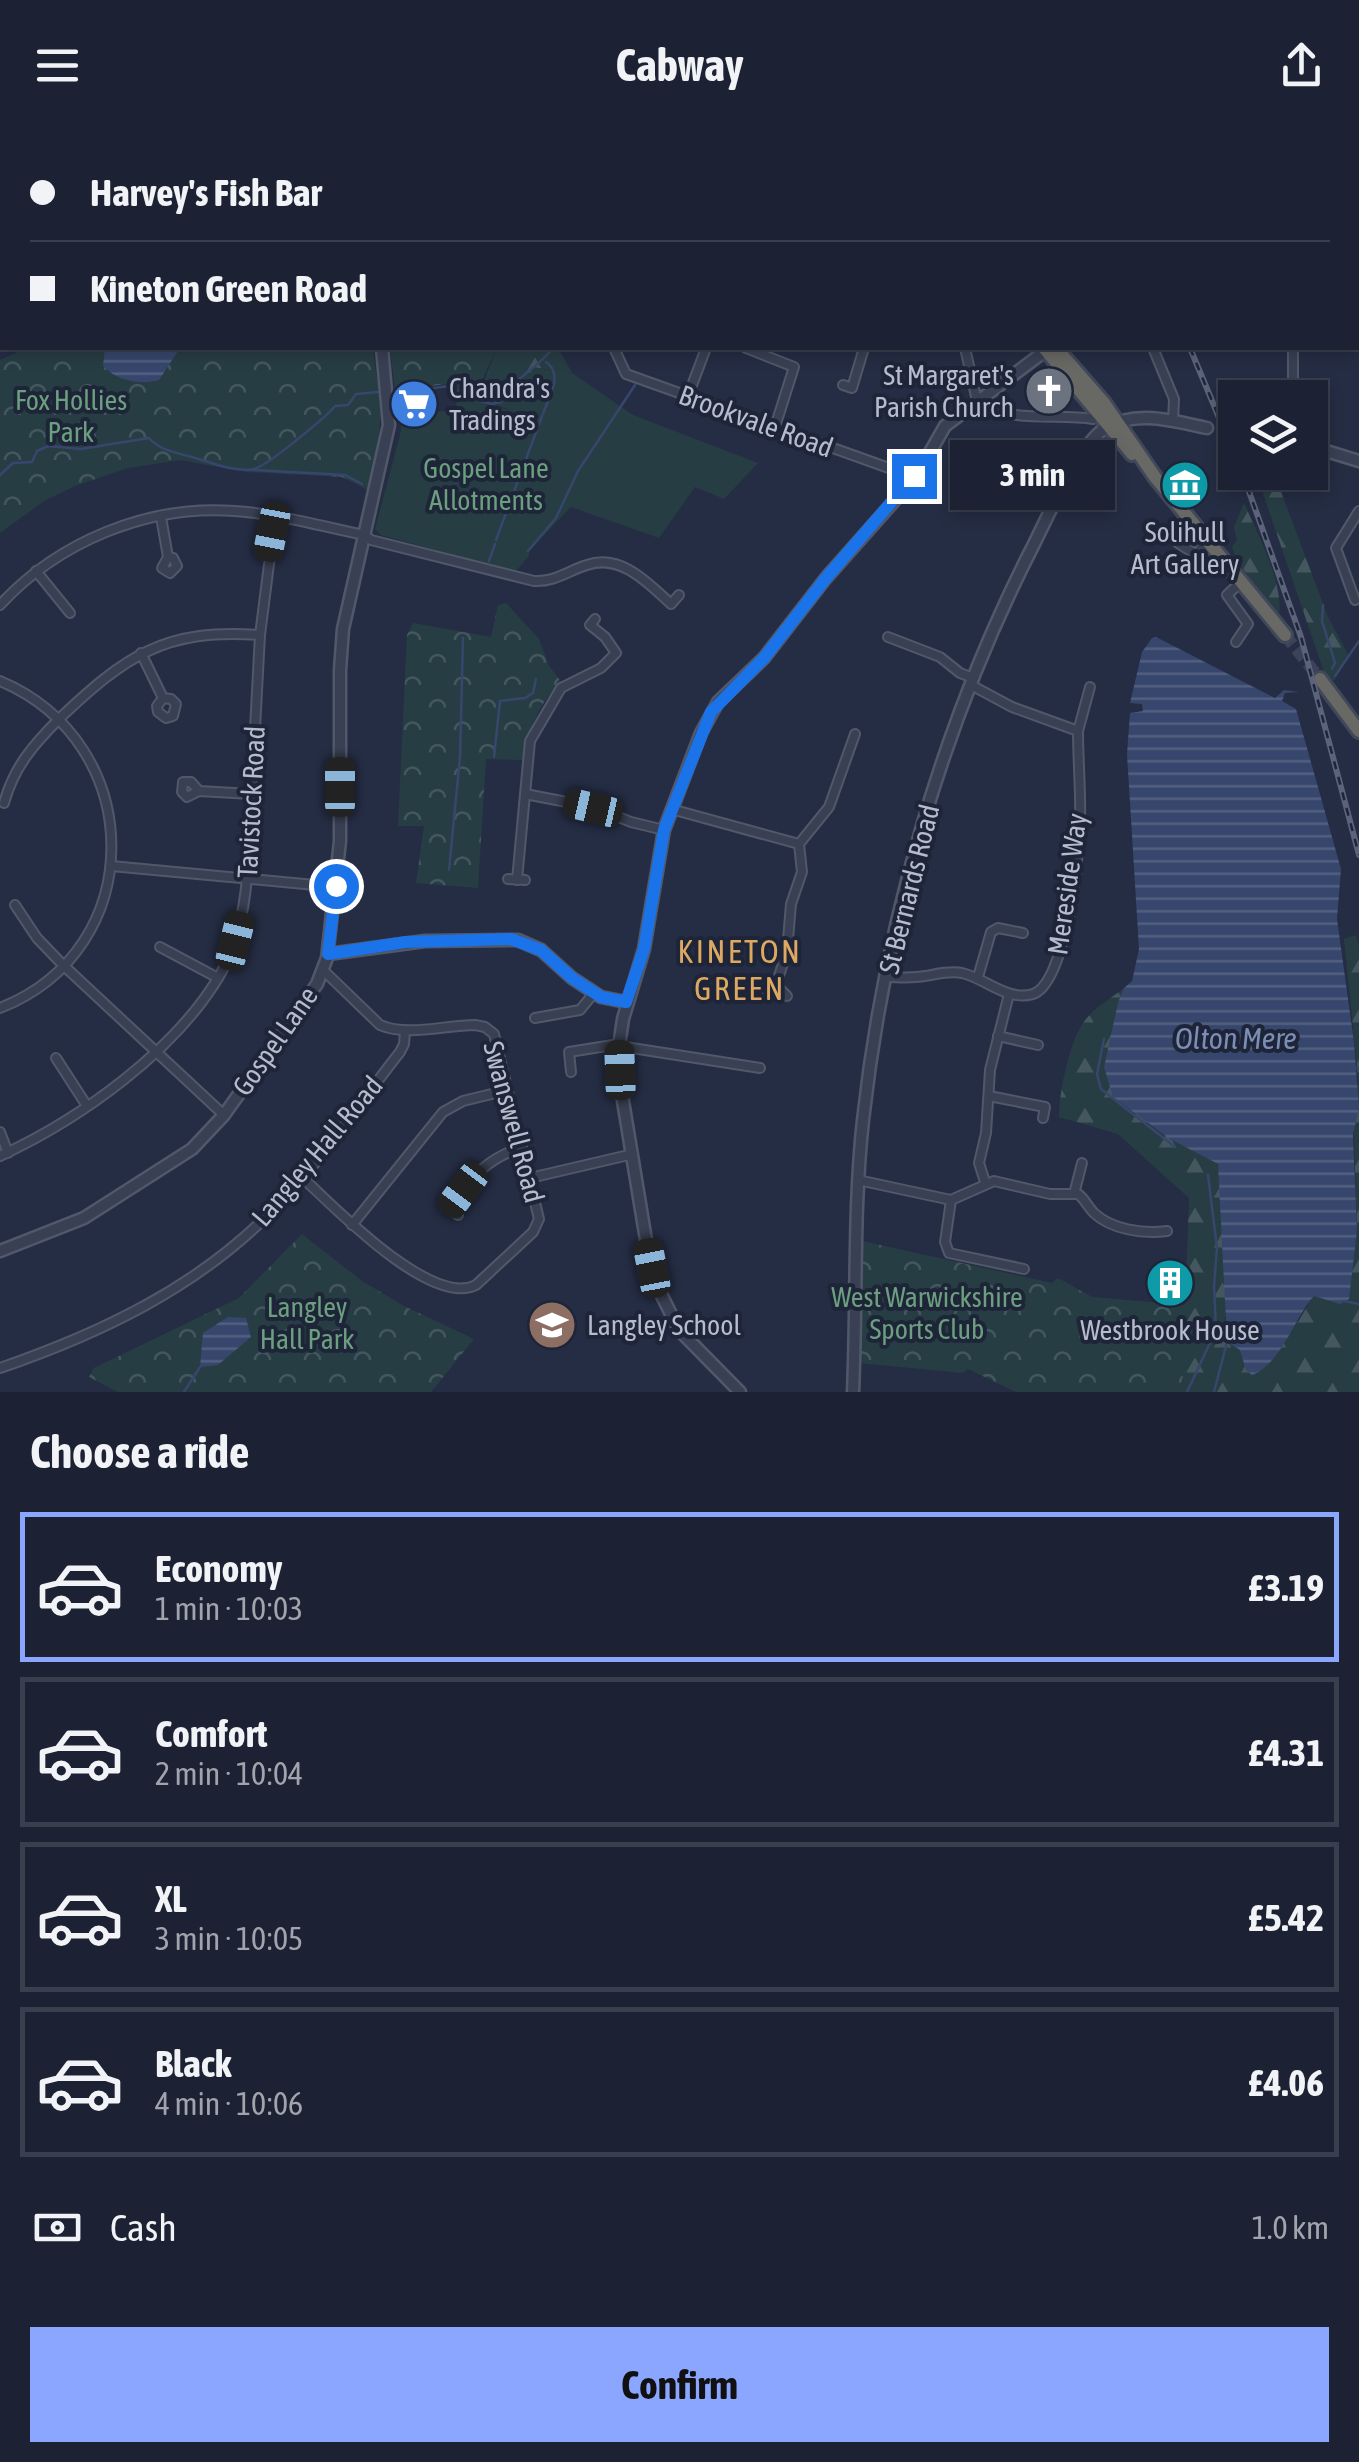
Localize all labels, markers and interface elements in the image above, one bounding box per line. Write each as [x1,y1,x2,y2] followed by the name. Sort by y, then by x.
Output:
[30,38,85,93] icon: menu
[1274,38,1329,93] icon: share
[616,39,743,91] text: Cabway
[90,171,322,214] text: Harvey's Fish Bar
[90,267,367,310] text: Kineton Green Road
[874,359,1014,423] place label: St Margaret's Parish Church
[1023,365,1075,417] church icon: St Margaret's Parish Church
[449,372,550,436] place label: Chandra's Tradings
[388,378,440,430] supermarket icon: Chandra's Tradings
[675,378,837,464] street label: Brookvale Road
[1218,380,1328,490] map controls
[1218,380,1328,490] button: layers
[15,384,127,448] park label: Fox Hollies Park
[949,441,1114,511] callout: 3 min
[423,452,549,516] park label: Gospel Lane Allotments
[892,454,937,499] route end
[1000,456,1065,493] text: 3 min
[1159,459,1211,511] museum icon: Solihull Art Gallery
[252,500,292,564] car
[1131,516,1239,580] place label: Solihull Art Gallery
[231,725,271,879] street label: Tavistock Road
[325,757,355,817] car
[560,787,626,829] car
[873,801,945,977] street label: St Bernards Road
[1041,811,1093,957] street label: Mereside Way
[314,864,359,909] route start
[213,908,257,974] car
[678,933,802,1007] district label: KINETON GREEN
[226,981,324,1101] street label: Gospel Lane
[1175,1021,1297,1055] water label: Olton Mere
[477,1038,551,1206] street label: Swanswell Road
[604,1039,636,1101] car
[245,1070,389,1232] street label: Langley Hall Road
[433,1157,493,1223] car
[632,1236,672,1300] car
[1144,1257,1196,1309] building icon: Westbrook House
[831,1281,1023,1345] park label: West Warwickshire Sports Club
[260,1291,354,1355] park label: Langley Hall Park
[526,1299,578,1351] school or university icon: Langley School
[587,1309,741,1341] place label: Langley School
[1080,1314,1260,1346] place label: Westbrook House
[30,1426,249,1478] text: Choose a ride
[35,1542,125,1632] icon: car
[155,1547,282,1590] text: Economy
[1248,1566,1324,1609] text: £3.19
[155,1590,303,1627] text: 1 min · 10:03
[35,1707,125,1797] icon: car
[155,1712,267,1755] text: Comfort
[1248,1731,1324,1774] text: £4.31
[155,1755,303,1792] text: 2 min · 10:04
[35,1872,125,1962] icon: car
[155,1877,187,1920] text: XL
[1248,1896,1324,1939] text: £5.42
[155,1920,303,1957] text: 3 min · 10:05
[35,2037,125,2127] icon: car
[155,2042,232,2085] text: Black
[1248,2061,1324,2104] text: £4.06
[155,2085,303,2122] text: 4 min · 10:06
[30,2200,85,2255] icon: cash
[110,2206,177,2249] text: Cash
[1252,2209,1329,2246] text: 1.0 km
[30,2327,1329,2442] button: Confirm

